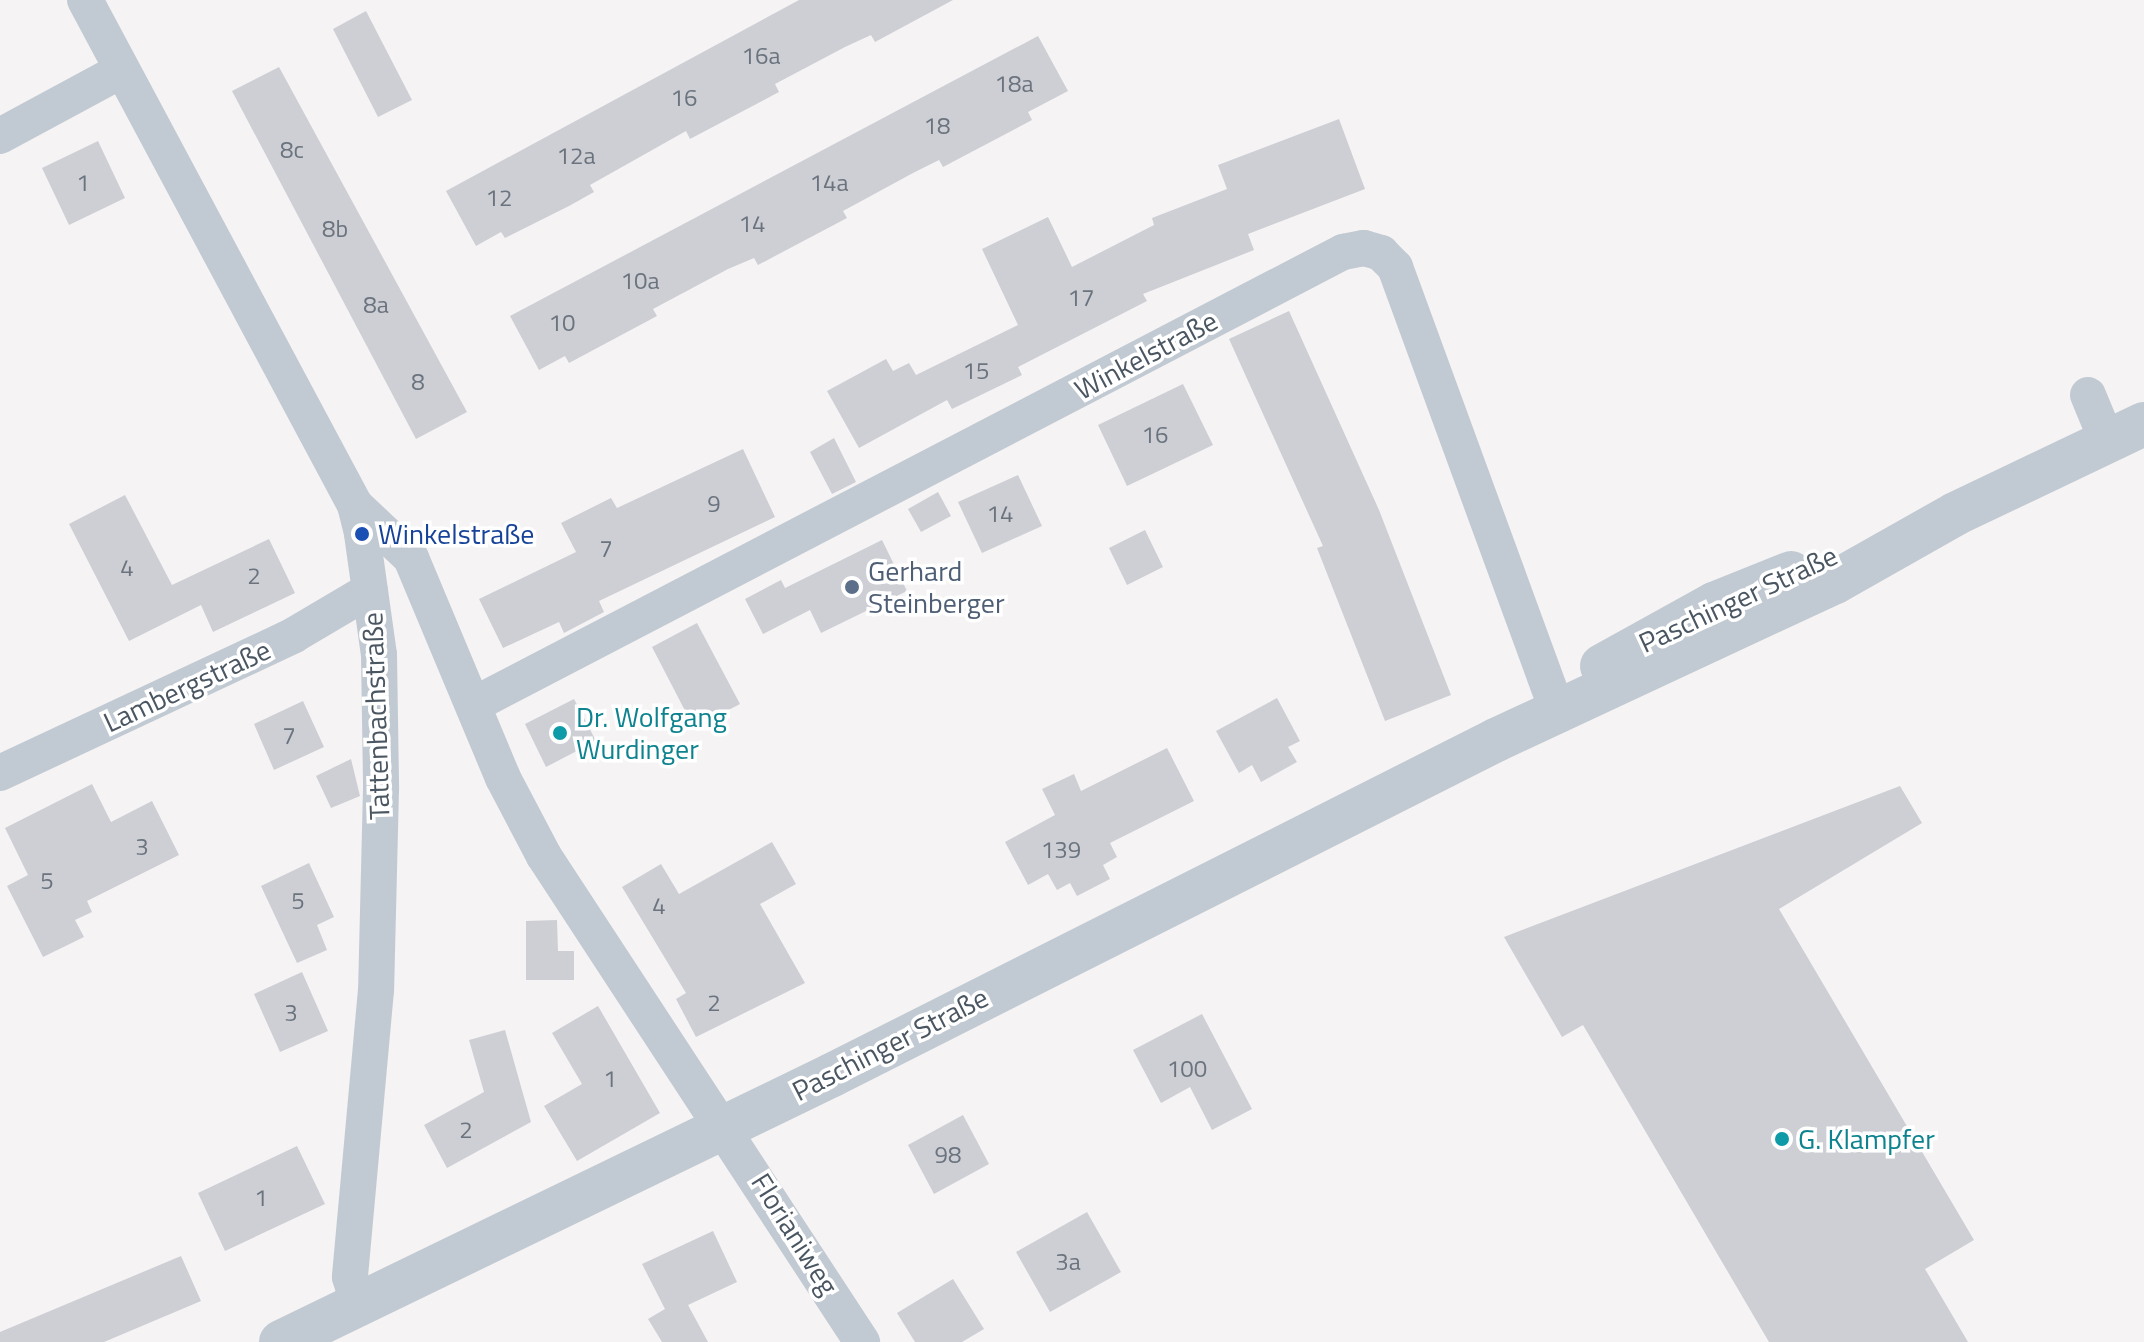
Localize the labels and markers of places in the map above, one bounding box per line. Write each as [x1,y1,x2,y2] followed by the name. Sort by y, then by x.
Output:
[378,517,534,551] place label: Winkelstraße
[353,525,371,543] marker: Winkelstraße
[868,554,1005,620] place label: Gerhard Steinberger
[843,578,861,596] marker: Gerhard Steinberger
[576,700,727,766] place label: Dr. Wolfgang Wurdinger
[551,724,569,742] marker: Dr. Wolfgang Wurdinger
[1798,1122,1935,1156] place label: G. Klampfer
[1773,1130,1791,1148] marker: G. Klampfer

